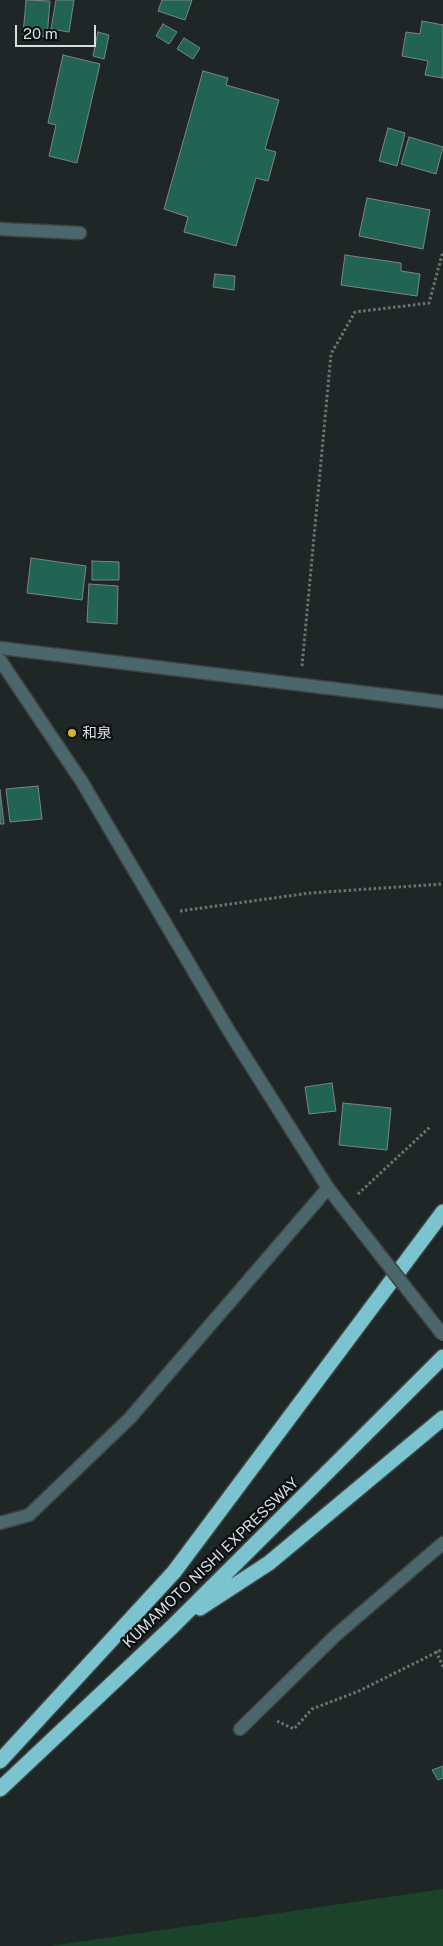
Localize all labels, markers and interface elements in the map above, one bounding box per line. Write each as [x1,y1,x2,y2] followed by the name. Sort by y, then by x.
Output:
[18,15,99,47] scale bar
[23,25,58,42] text: 20 m
[82,724,112,742] place label: 和泉
[66,727,78,739] marker: 和泉
[119,1474,303,1652] street label: KUMAMOTO NISHI EXPRESSWAY

